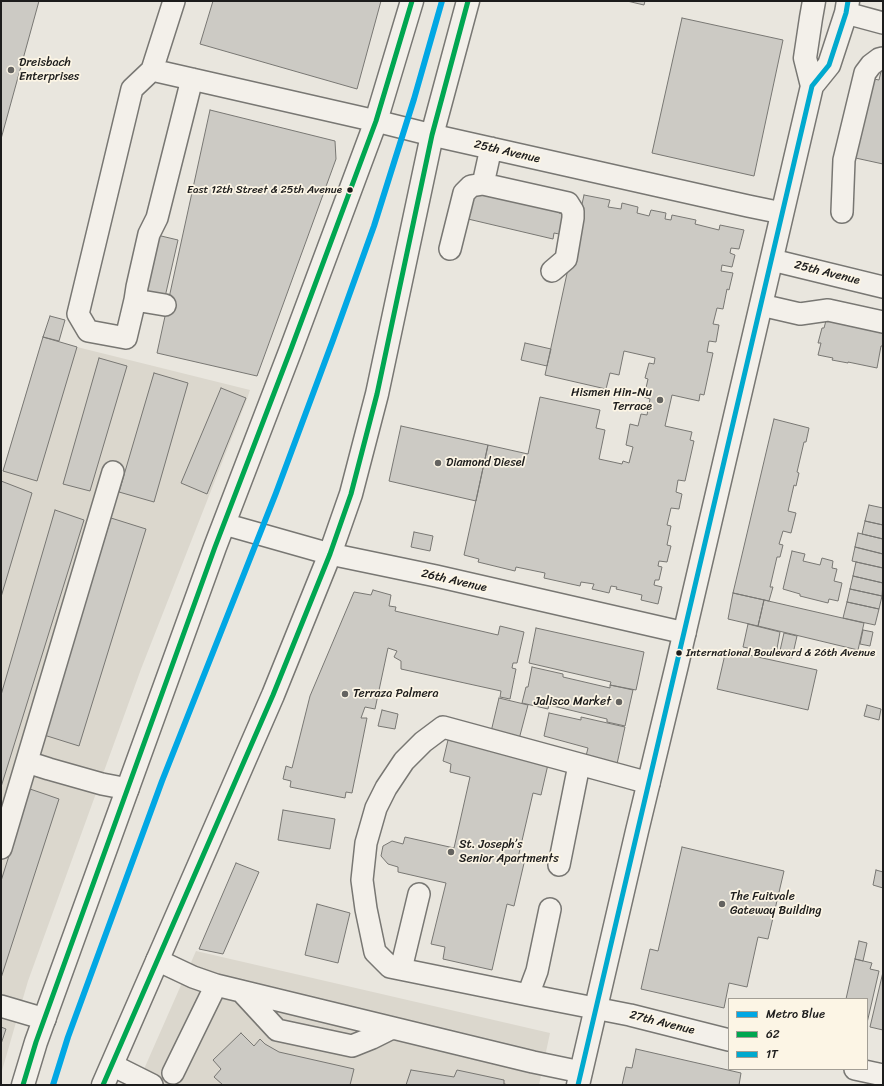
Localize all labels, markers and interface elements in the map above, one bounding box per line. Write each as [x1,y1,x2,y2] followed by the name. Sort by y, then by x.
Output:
[19,56,79,84] place label: Dreisbach Enterprises
[6,65,16,75] marker: Dreisbach Enterprises
[473,137,541,167] street label: 25th Avenue
[187,183,342,197] place label: East 12th Street & 25th Avenue
[345,185,355,195] marker: East 12th Street & 25th Avenue
[793,258,861,288] street label: 25th Avenue
[571,386,652,414] place label: Hismen Hin-Nu Terrace
[655,395,665,405] marker: Hismen Hin-Nu Terrace
[446,456,525,470] place label: Diamond Diesel
[433,458,443,468] marker: Diamond Diesel
[420,566,488,596] street label: 26th Avenue
[686,646,875,660] place label: International Boulevard & 26th Avenue
[674,648,684,658] marker: International Boulevard & 26th Avenue
[353,687,439,701] place label: Terraza Palmera
[340,689,350,699] marker: Terraza Palmera
[534,695,611,709] place label: Jalisco Market
[614,697,624,707] marker: Jalisco Market
[459,838,559,866] place label: St. Joseph’s Senior Apartments
[446,847,456,857] marker: St. Joseph’s Senior Apartments
[730,890,821,918] place label: The Fuitvale Gateway Building
[717,899,727,909] marker: The Fuitvale Gateway Building
[728,998,868,1070] legend
[766,1003,825,1025] text: Metro Blue
[628,1008,696,1038] street label: 27th Avenue
[766,1023,780,1045] text: 62
[766,1043,778,1065] text: 1T

